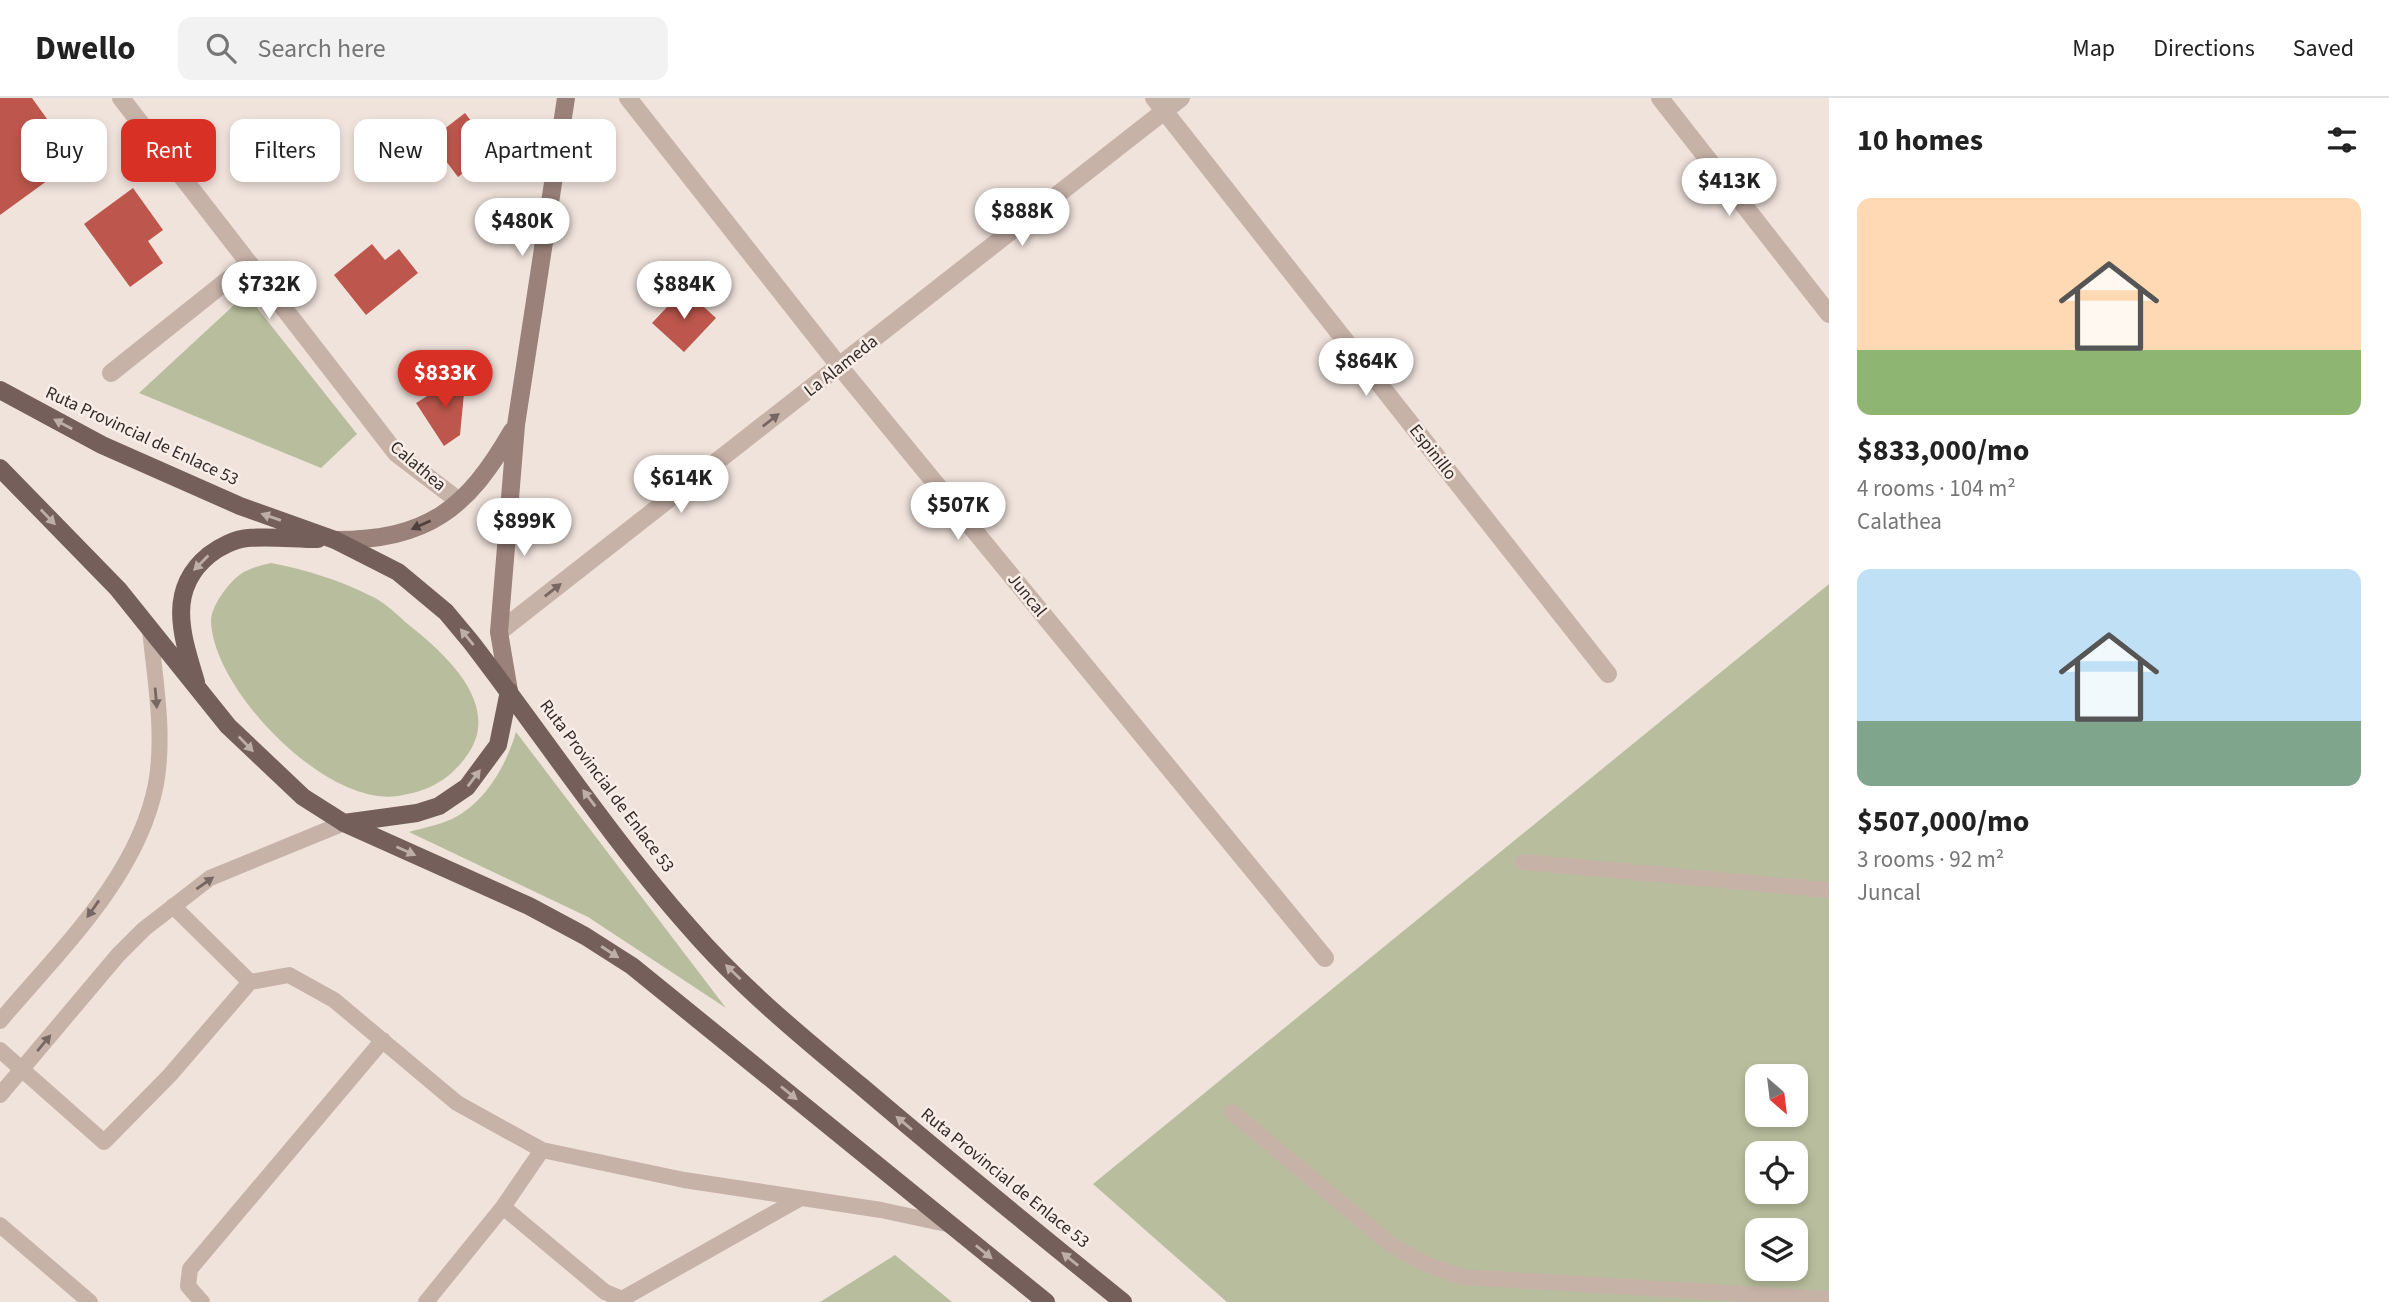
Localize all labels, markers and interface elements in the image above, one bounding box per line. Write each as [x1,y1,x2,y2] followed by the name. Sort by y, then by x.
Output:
[178,17,668,80] search box
[35,25,136,72] text: Dwello
[202,29,240,67] icon: search
[258,30,386,67] text: Search here
[2072,31,2115,66] text: Map
[2153,31,2255,66] text: Directions
[2293,31,2354,66] text: Saved
[21,119,107,182] chip: Buy
[121,119,216,182] chip: Rent
[230,119,340,182] chip: Filters
[354,119,447,182] chip: New
[461,119,616,182] chip: Apartment
[1857,119,1983,162] text: 10 homes
[2323,121,2361,159] icon: filters
[1680,158,1778,218] pin: $413K
[1698,164,1760,197] text: $413K
[973,188,1071,248] pin: $888K
[991,194,1053,227] text: $888K
[473,198,571,258] pin: $480K
[491,204,553,237] text: $480K
[2046,243,2172,369] icon: home
[220,262,318,321] pin: $732K
[635,262,733,321] pin: $884K
[238,267,300,300] text: $732K
[653,267,715,300] text: $884K
[799,329,883,403] street label: La Alameda
[1317,338,1415,398] pin: $864K
[1335,344,1397,377] text: $864K
[396,350,494,410] pin: $833K
[414,356,476,389] text: $833K
[41,380,243,492] street label: Ruta Provincial de Enlace 53
[762,413,780,428] one-way arrow
[53,419,73,430] one-way arrow
[1403,419,1463,485] street label: Espinillo
[1857,429,2029,472] text: $833,000/mo
[385,435,451,497] street label: Calathea
[632,456,730,515] pin: $614K
[650,461,712,494] text: $614K
[1857,472,2016,505] text: 4 rooms · 104 m²
[909,482,1007,542] pin: $507K
[927,488,989,521] text: $507K
[475,498,573,558] pin: $899K
[493,504,555,537] text: $899K
[1857,505,1942,538] text: Calathea
[39,508,55,525] one-way arrow
[260,511,281,522] one-way arrow
[411,519,431,531] one-way arrow
[193,555,210,572] one-way arrow
[1002,568,1052,622] street label: Juncal
[544,583,562,598] one-way arrow
[2046,614,2172,740] icon: home
[460,629,475,646] one-way arrow
[151,687,162,709] one-way arrow
[534,694,680,878] street label: Ruta Provincial de Enlace 53
[237,735,253,752] one-way arrow
[466,770,481,788] one-way arrow
[581,789,596,807] one-way arrow
[1857,800,2029,843] text: $507,000/mo
[1857,843,2004,876] text: 3 rooms · 92 m²
[396,846,417,857] one-way arrow
[196,876,214,890] one-way arrow
[1857,876,1921,909] text: Juncal
[86,900,100,918] one-way arrow
[601,945,619,959] one-way arrow
[725,964,742,981] one-way arrow
[36,1034,51,1051] one-way arrow
[1745,1064,1808,1127] north arrow
[1745,1064,1808,1281] map controls
[779,1085,797,1100] one-way arrow
[915,1102,1095,1254] street label: Ruta Provincial de Enlace 53
[895,1115,913,1131] one-way arrow
[1745,1141,1808,1204] button: locate
[1745,1218,1808,1281] button: layers
[975,1244,993,1258] one-way arrow
[1062,1252,1079,1267] one-way arrow

